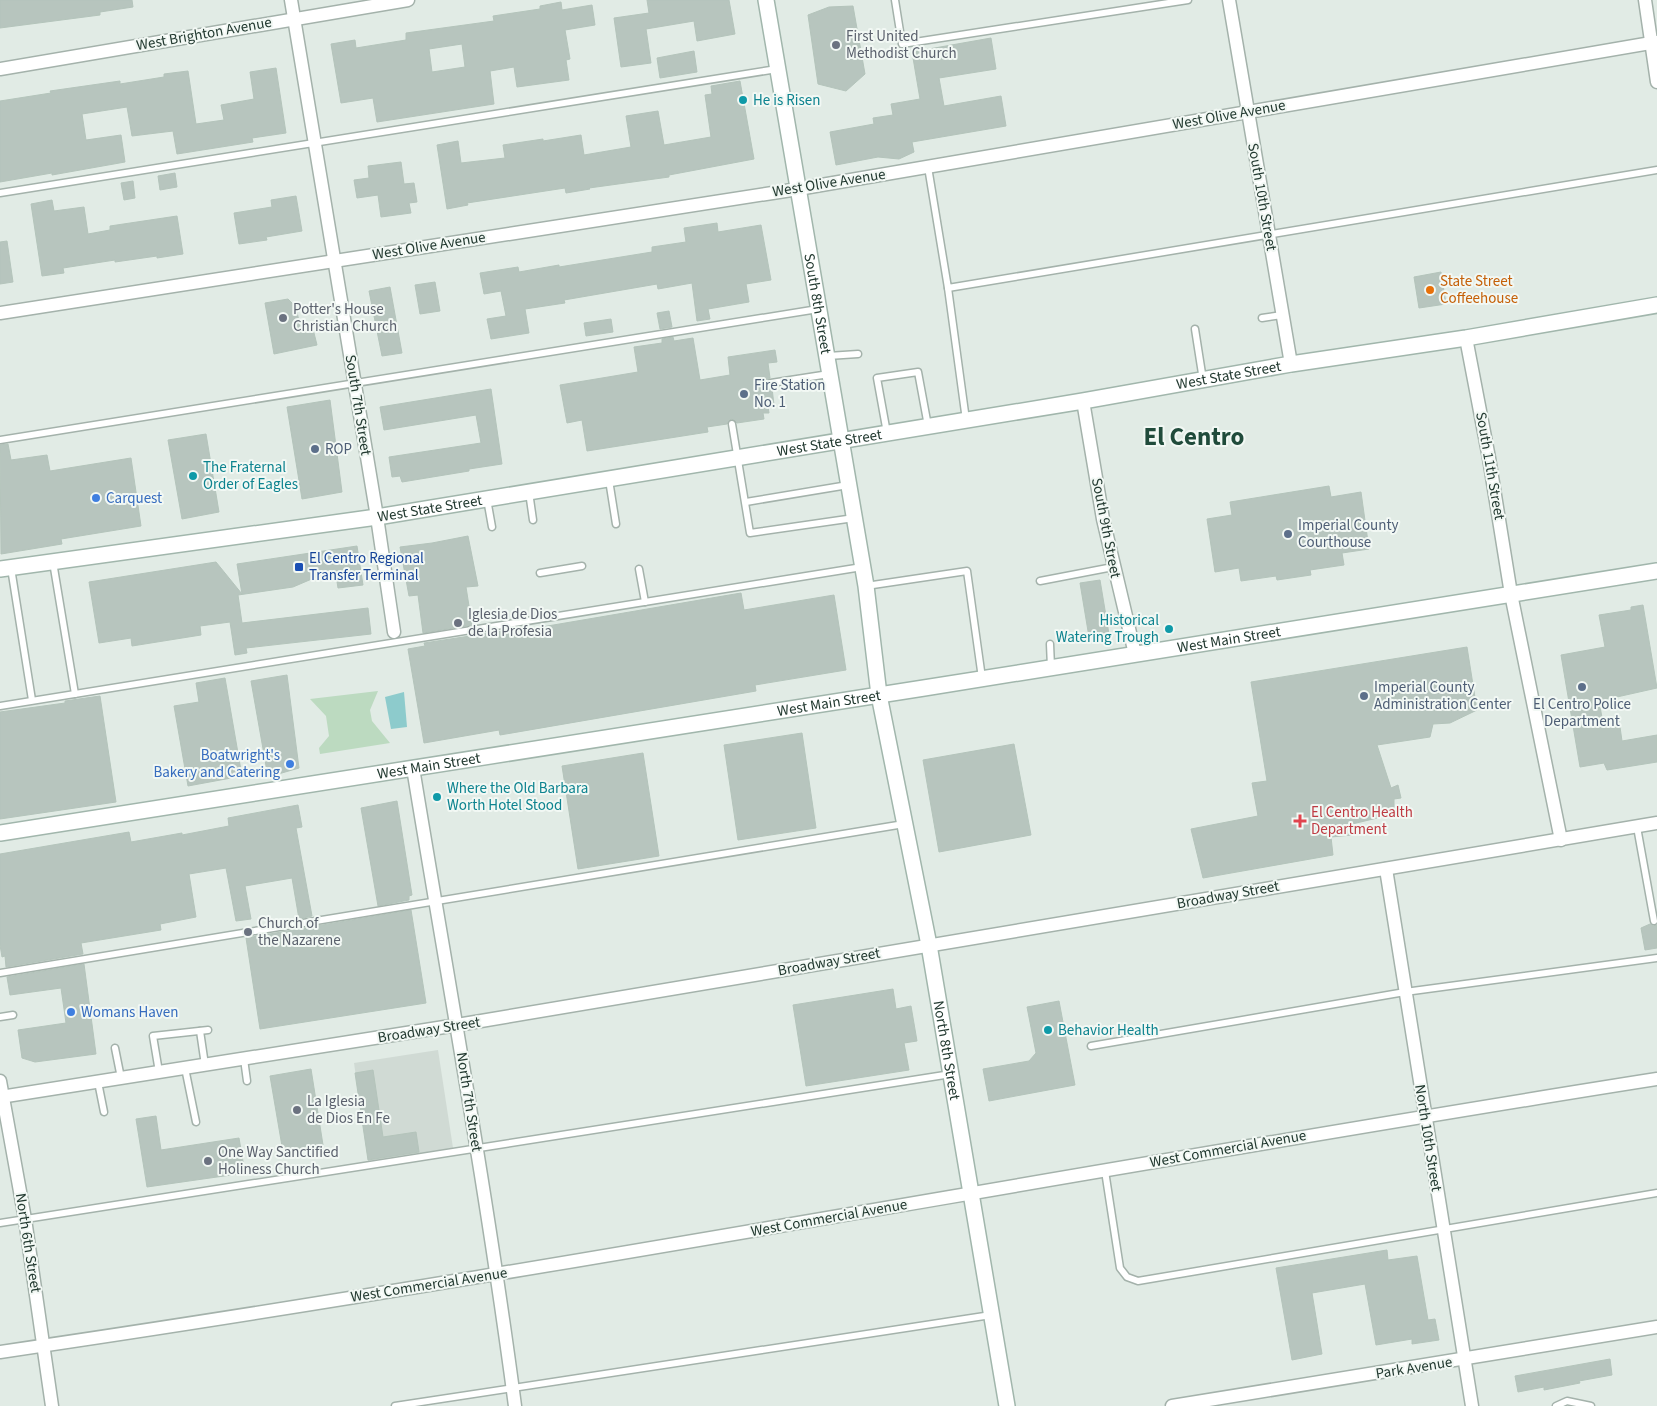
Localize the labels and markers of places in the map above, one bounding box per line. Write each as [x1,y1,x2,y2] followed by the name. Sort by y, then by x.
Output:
[846,26,957,64] place label: First United Methodist Church
[830,39,842,51] marker: First United Methodist Church
[753,90,820,111] place label: He is Risen
[737,94,749,106] marker: He is Risen
[1440,271,1518,309] place label: State Street Coffeehouse
[1424,284,1436,296] marker: State Street Coffeehouse
[293,299,397,337] place label: Potter's House Christian Church
[277,312,289,324] marker: Potter's House Christian Church
[754,375,825,413] place label: Fire Station No. 1
[738,388,750,400] marker: Fire Station No. 1
[325,439,352,460] place label: ROP
[309,443,321,455] marker: ROP
[203,457,298,495] place label: The Fraternal Order of Eagles
[187,470,199,482] marker: The Fraternal Order of Eagles
[106,488,162,509] place label: Carquest
[90,492,102,504] marker: Carquest
[1298,515,1399,553] place label: Imperial County Courthouse
[1282,528,1294,540] marker: Imperial County Courthouse
[309,548,424,586] place label: El Centro Regional Transfer Terminal
[293,561,305,573] marker: El Centro Regional Transfer Terminal
[468,604,557,642] place label: Iglesia de Dios de la Profesia
[1056,610,1159,648] place label: Historical Watering Trough
[452,617,464,629] marker: Iglesia de Dios de la Profesia
[1163,623,1175,635] marker: Historical Watering Trough
[1374,677,1512,715] place label: Imperial County Administration Center
[1576,681,1588,693] marker: El Centro Police Department
[1358,690,1370,702] marker: Imperial County Administration Center
[1533,694,1631,732] place label: El Centro Police Department
[153,745,280,783] place label: Boatwright's Bakery and Catering
[284,758,296,770] marker: Boatwright's Bakery and Catering
[447,778,588,816] place label: Where the Old Barbara Worth Hotel Stood
[431,791,443,803] marker: Where the Old Barbara Worth Hotel Stood
[1311,802,1413,840] place label: El Centro Health Department
[1293,814,1307,828] marker: El Centro Health Department
[258,913,341,951] place label: Church of the Nazarene
[242,926,254,938] marker: Church of the Nazarene
[81,1002,178,1023] place label: Womans Haven
[65,1006,77,1018] marker: Womans Haven
[1058,1020,1159,1041] place label: Behavior Health
[1042,1024,1054,1036] marker: Behavior Health
[307,1091,390,1129] place label: La Iglesia de Dios En Fe
[291,1104,303,1116] marker: La Iglesia de Dios En Fe
[218,1142,339,1180] place label: One Way Sanctified Holiness Church
[202,1155,214,1167] marker: One Way Sanctified Holiness Church

